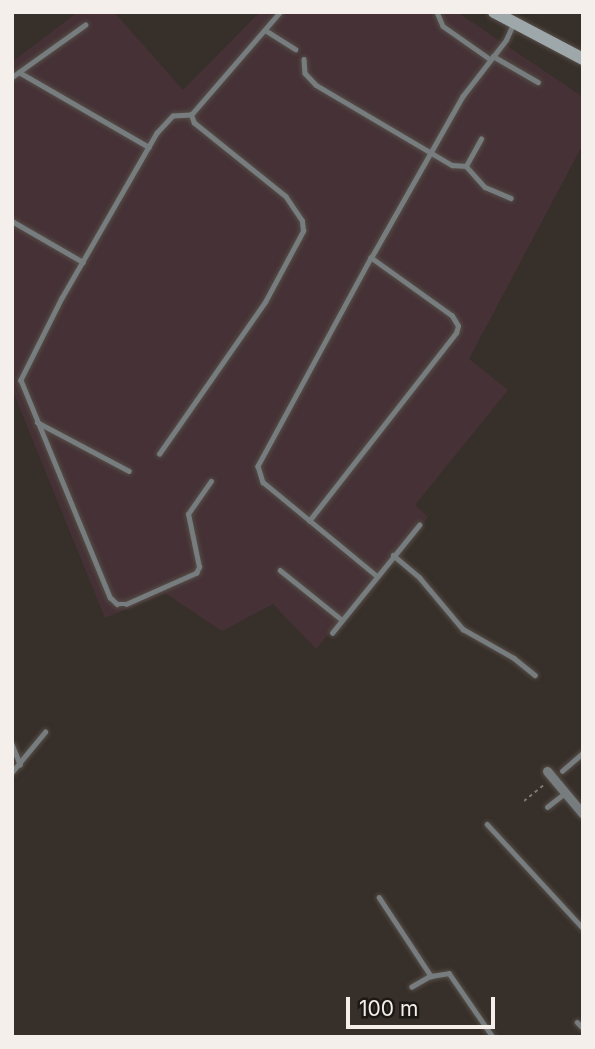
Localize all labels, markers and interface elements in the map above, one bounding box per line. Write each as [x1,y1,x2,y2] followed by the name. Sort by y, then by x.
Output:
[350,982,499,1026] scale bar
[359,996,418,1021] text: 100 m

